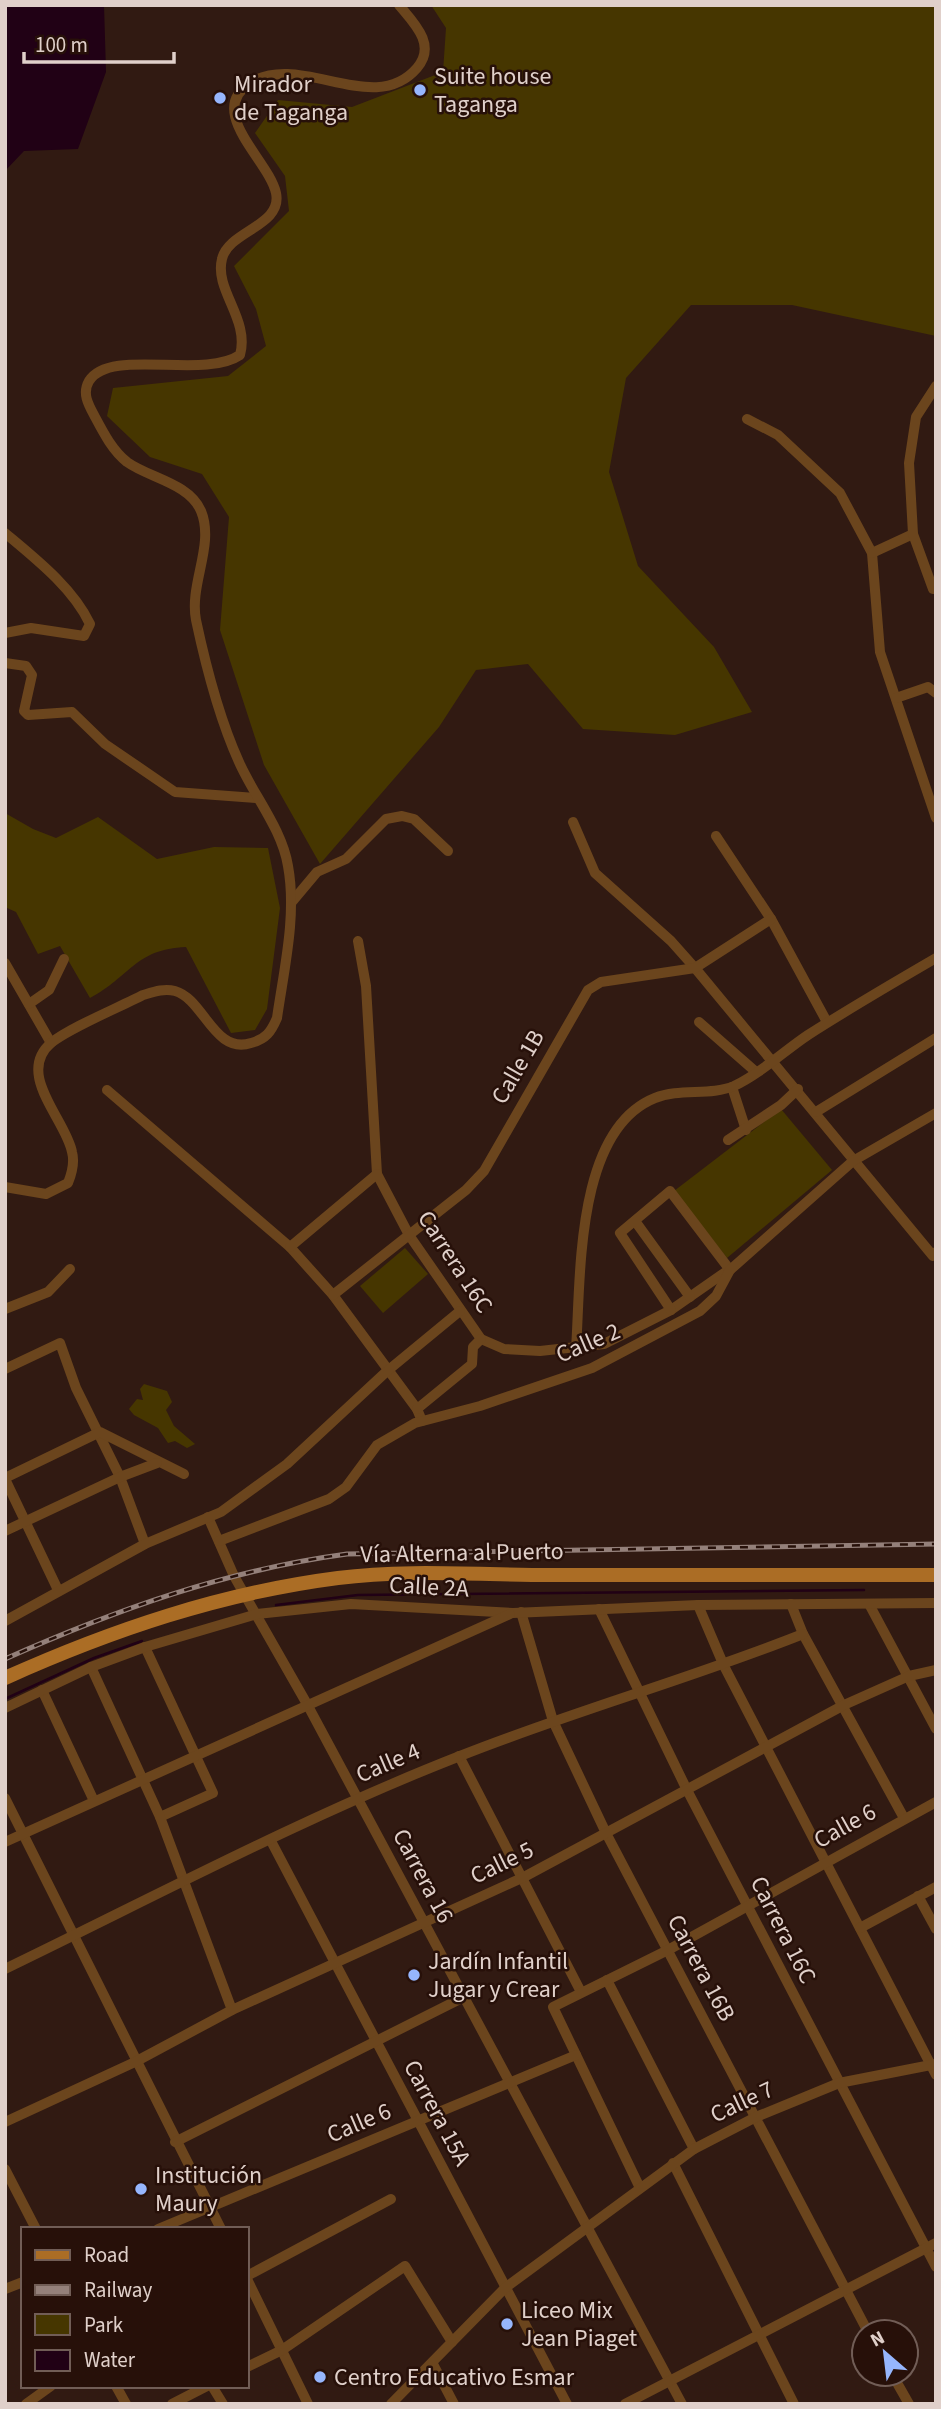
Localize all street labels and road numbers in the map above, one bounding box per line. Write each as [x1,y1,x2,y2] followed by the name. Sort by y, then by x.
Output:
[483,1023,553,1111] street label: Calle 1B
[409,1204,501,1320] street label: Carrera 16C
[550,1314,626,1372] street label: Calle 2
[360,1534,564,1572] street label: Vía Alterna al Puerto
[388,1567,470,1607] street label: Calle 2A
[350,1734,426,1792] street label: Calle 4
[807,1795,883,1857] street label: Calle 6
[383,1822,463,1930] street label: Carrera 16
[464,1833,540,1893] street label: Calle 5
[741,1870,825,1990] street label: Carrera 16C
[658,1908,744,2028] street label: Carrera 16B
[394,2054,480,2172] street label: Carrera 15A
[704,2072,780,2132] street label: Calle 7
[321,2094,397,2152] street label: Calle 6

